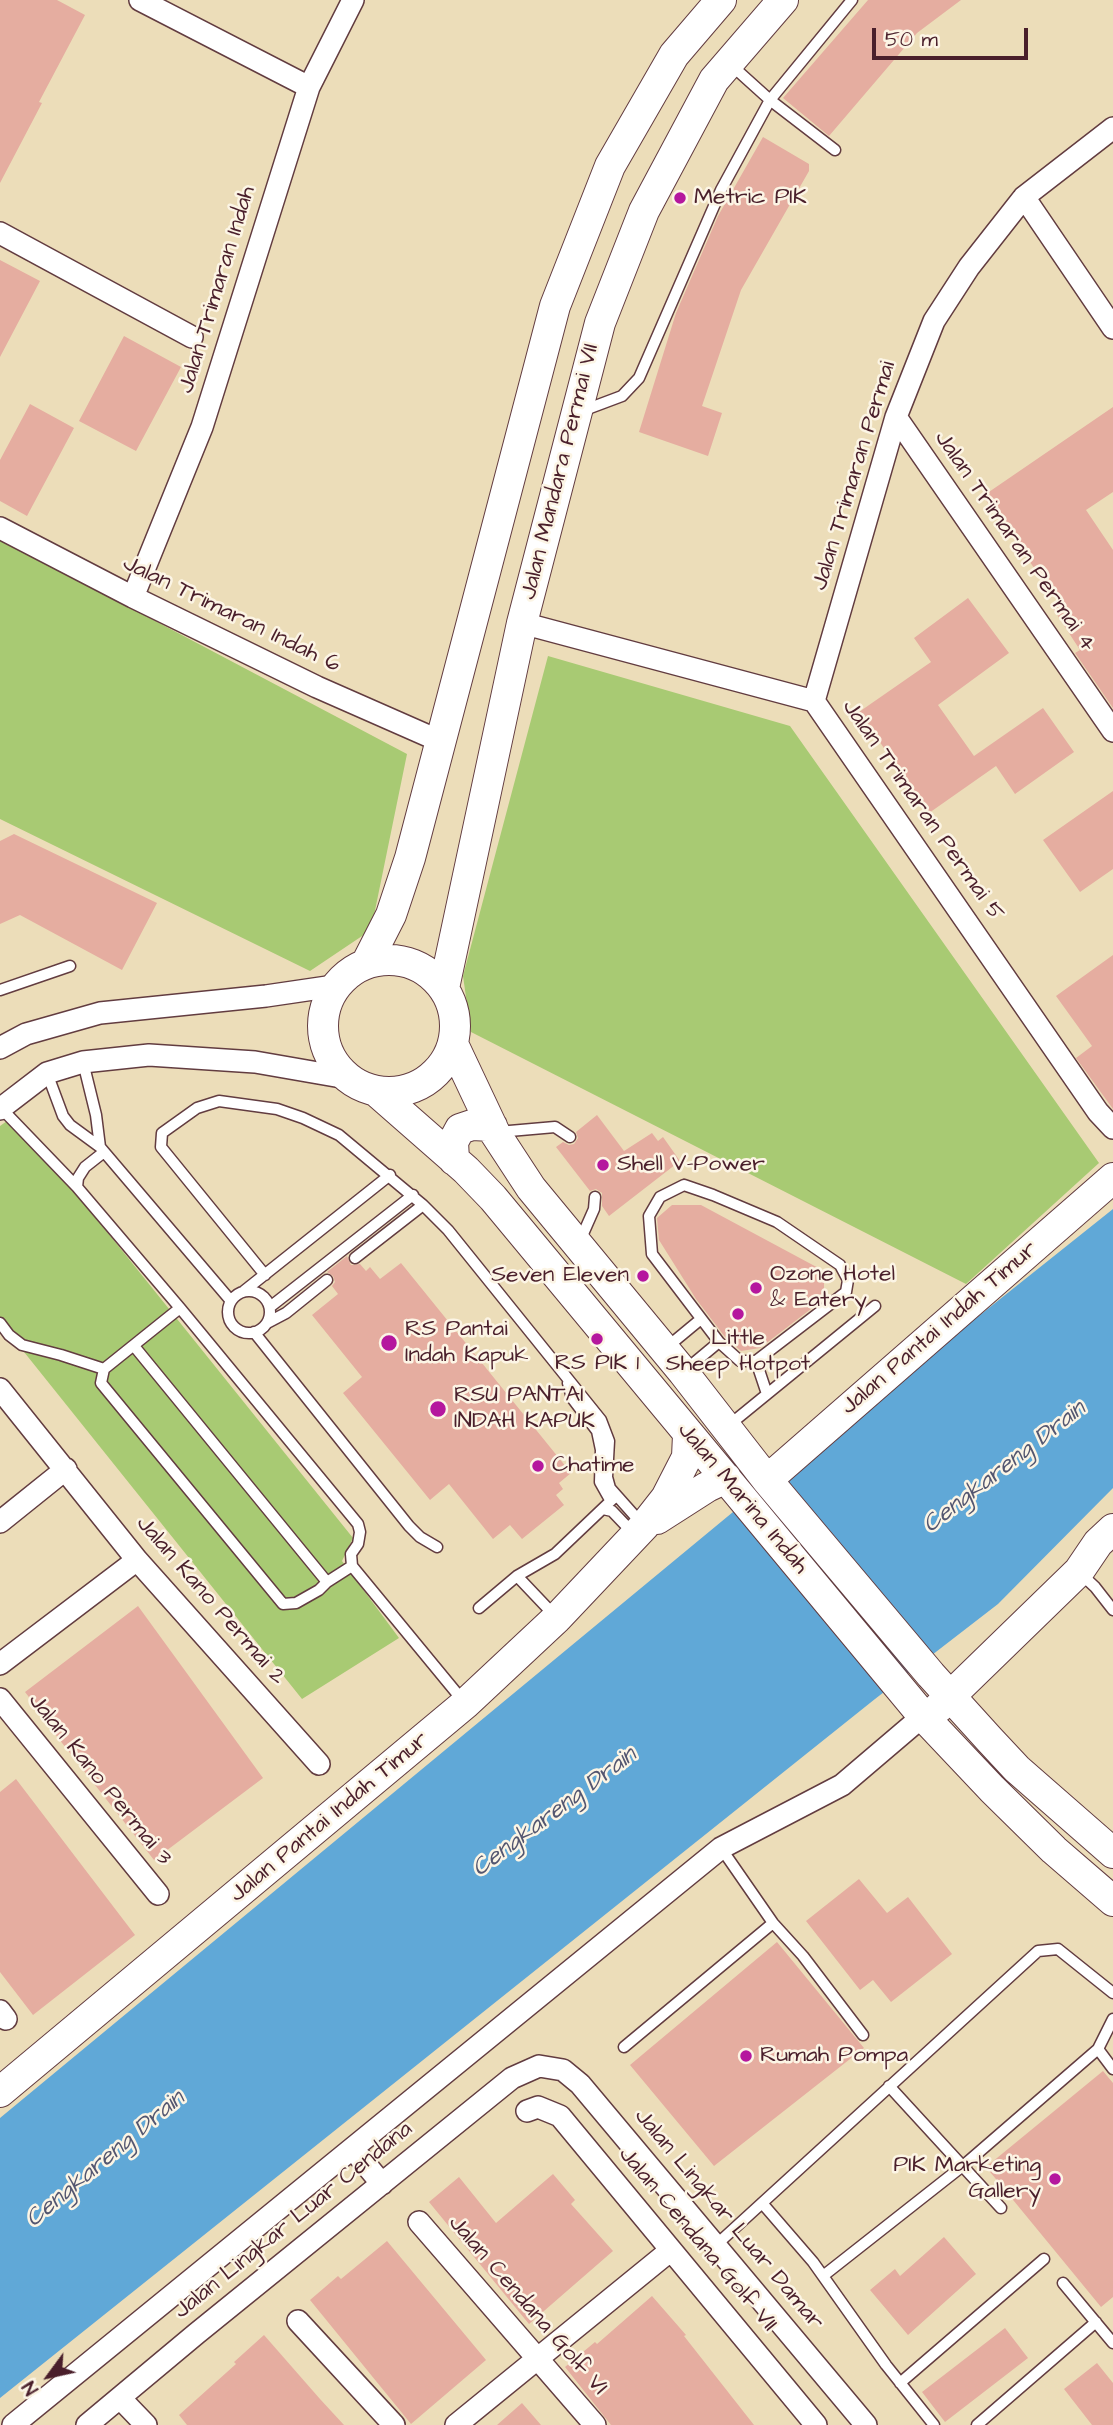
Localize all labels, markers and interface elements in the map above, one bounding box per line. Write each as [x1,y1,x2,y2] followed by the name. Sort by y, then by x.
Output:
[875,14,1031,58] scale bar
[885,25,938,54] text: 50 m
[173,183,263,397] street label: Jalan Trimaran Indah
[694,184,807,212] place label: Metric PIK
[672,190,688,206] marker: Metric PIK
[516,341,606,603] street label: Jalan Mandara Permai VII
[807,358,903,594] street label: Jalan Trimaran Permai
[927,426,1101,658] street label: Jalan Trimaran Permai 4
[118,550,344,680] street label: Jalan Trimaran Indah 6
[835,695,1009,927] street label: Jalan Trimaran Permai 5
[617,1151,765,1179] place label: Shell V-Power
[595,1157,611,1173] marker: Shell V-Power
[836,1236,1044,1422] street label: Jalan Pantai Indah Timur
[770,1261,895,1315] place label: Ozone Hotel & Eatery
[491,1262,629,1290] place label: Seven Eleven
[635,1268,651,1284] marker: Seven Eleven
[748,1280,764,1296] marker: Ozone Hotel & Eatery
[730,1306,746,1322] marker: Little Sheep Hotpot
[405,1316,528,1370] place label: RS Pantai Indah Kapuk
[666,1325,810,1379] place label: Little Sheep Hotpot
[589,1331,605,1347] marker: RS PIK 1
[379,1333,399,1353] marker: RS Pantai Indah Kapuk
[555,1350,639,1378] place label: RS PIK 1
[454,1382,595,1436] place label: RSU PANTAI INDAH KAPUK
[918,1396,1092,1540] water label: Cengkareng Drain
[428,1399,448,1419] marker: RSU PANTAI INDAH KAPUK
[671,1418,813,1580] street label: Jalan Marina Indah
[552,1452,634,1480] place label: Chatime
[530,1458,546,1474] marker: Chatime
[129,1511,291,1691] street label: Jalan Kano Permai 2
[21,1689,177,1871] street label: Jalan Kano Permai 3
[225,1727,435,1909] street label: Jalan Pantai Indah Timur
[467,1742,643,1884] water label: Cengkareng Drain
[760,2042,908,2070] place label: Rumah Pompa
[738,2048,754,2064] marker: Rumah Pompa
[21,2085,191,2235] water label: Cengkareng Drain
[627,2104,829,2336] street label: Jalan Lingkar Luar Damar
[169,2116,419,2326] street label: Jalan Lingkar Luar Cendana
[612,2142,782,2338] street label: Jalan Cendana Golf VII
[894,2152,1041,2206] place label: PIK Marketing Gallery
[1047,2171,1063,2187] marker: PIK Marketing Gallery
[441,2210,613,2402] street label: Jalan Cendana Golf VI
[14,2341,84,2411] north arrow
[16,2375,46,2400] text: N

